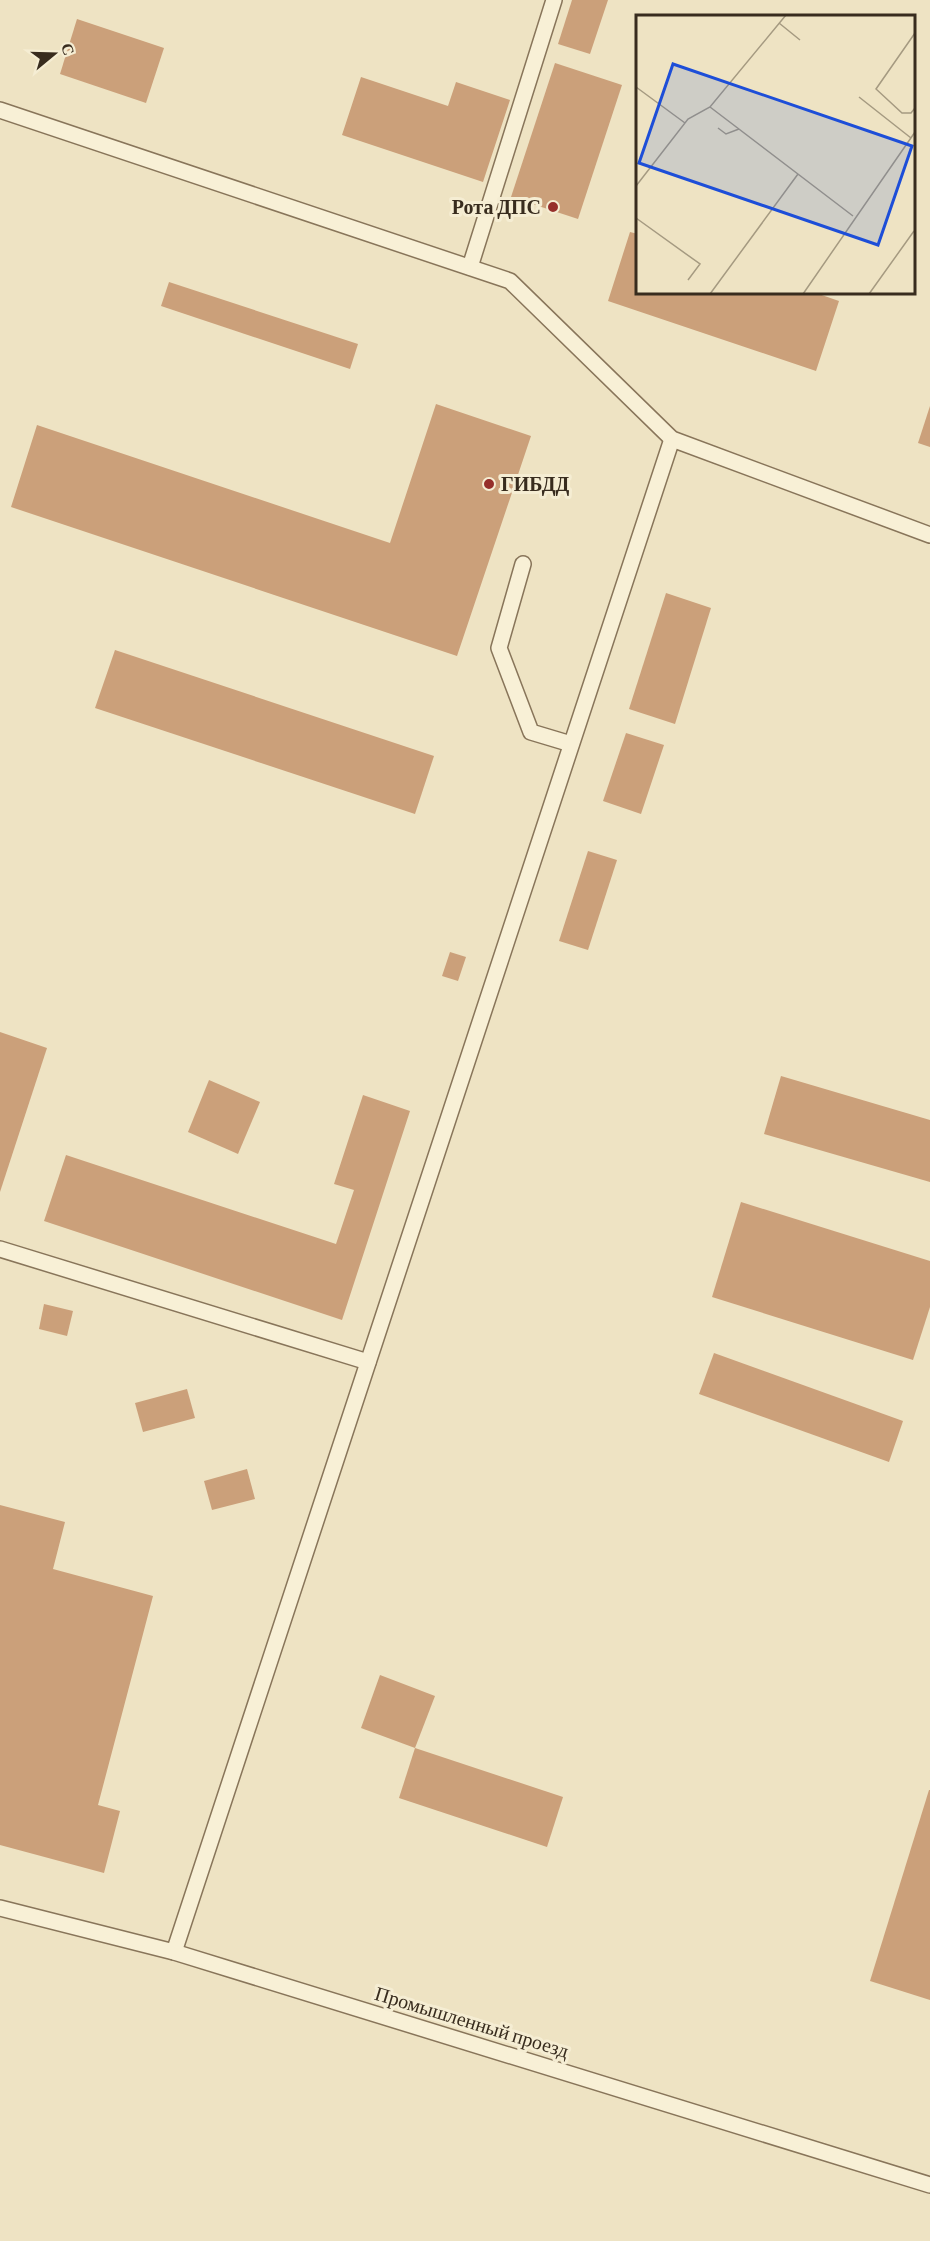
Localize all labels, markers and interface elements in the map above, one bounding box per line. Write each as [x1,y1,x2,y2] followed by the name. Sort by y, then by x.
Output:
[636,15,915,294] inset map
[24,24,84,84] north arrow
[58,41,78,58] text: С
[452,196,541,219] place label: Рота ДПС
[546,200,560,214] marker: Рота ДПС
[501,473,570,496] place label: ГИБДД
[482,477,496,491] marker: ГИБДД
[372,1982,572,2063] street label: Промышленный проезд

